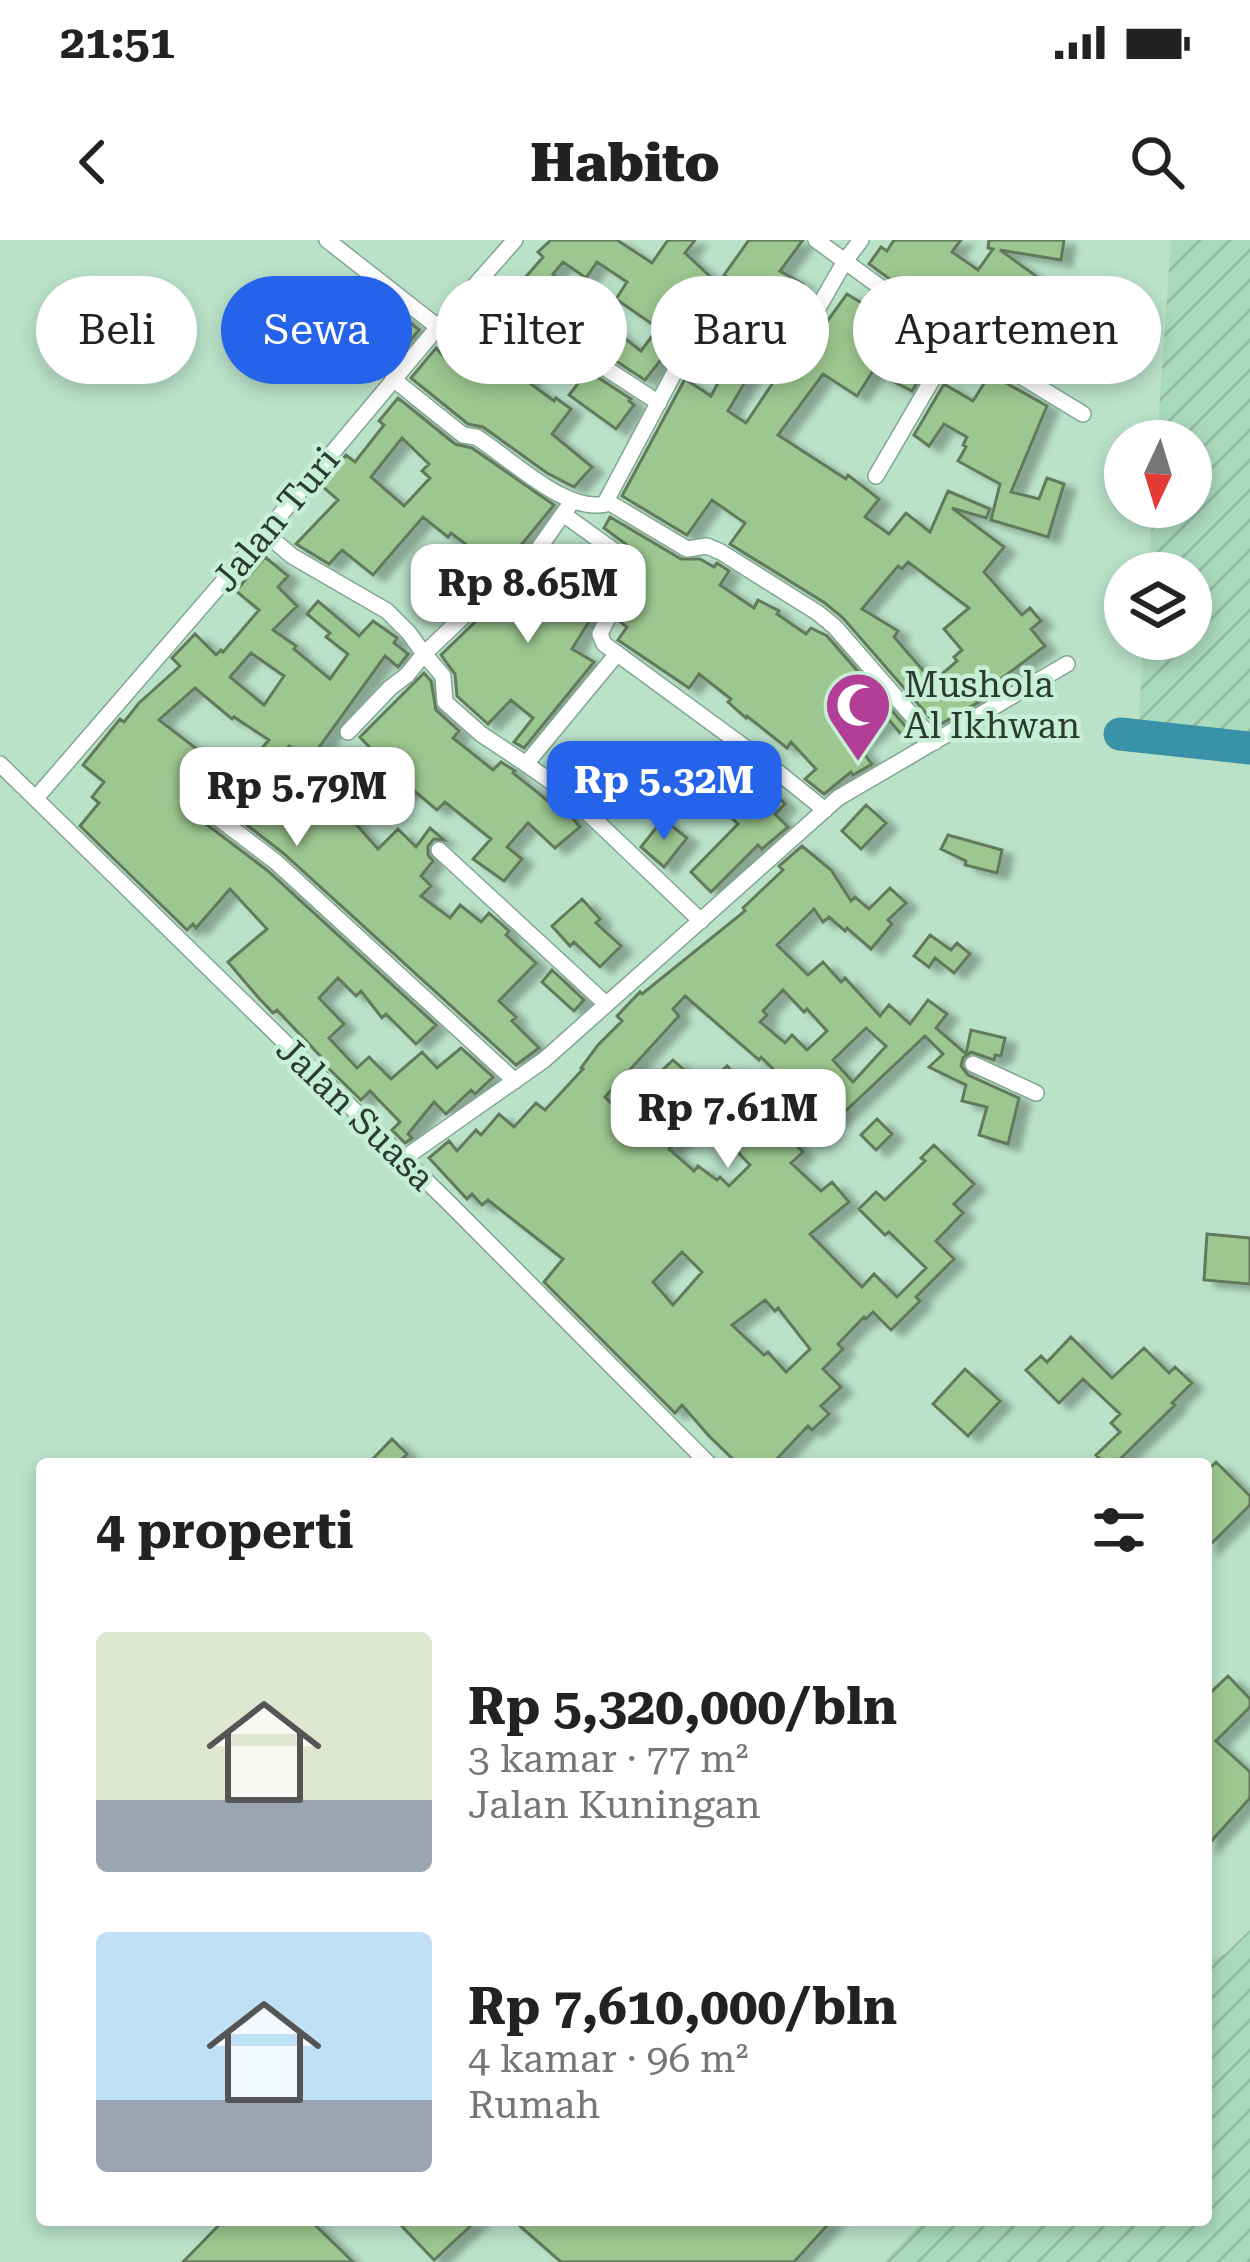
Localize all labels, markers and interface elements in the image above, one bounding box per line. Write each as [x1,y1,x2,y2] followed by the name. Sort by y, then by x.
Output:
[60,16,175,69] text: 21:51
[60,129,126,195] icon: back
[1124,129,1190,195] icon: search
[530,131,720,194] text: Habito
[36,276,197,384] chip: Beli
[221,276,412,384] chip: Sewa
[436,276,627,384] chip: Filter
[651,276,829,384] chip: Baru
[853,276,1161,384] chip: Apartemen
[1104,420,1212,528] north arrow
[1104,420,1212,660] map controls
[204,439,348,600] street label: Jalan Turi
[404,544,652,646] pin: Rp 8.65M
[1104,552,1212,660] button: layers
[438,560,618,606] text: Rp 8.65M
[904,664,1080,747] place label: Mushola Al Ikhwan
[823,670,893,764] mosque icon: Mushola Al Ikhwan
[540,741,788,843] pin: Rp 5.32M
[173,747,421,849] pin: Rp 5.79M
[574,757,754,803] text: Rp 5.32M
[207,763,387,809] text: Rp 5.79M
[268,1028,443,1200] street label: Jalan Suasa
[604,1069,852,1171] pin: Rp 7.61M
[638,1085,818,1131] text: Rp 7.61M
[1086,1497,1152,1563] icon: filters
[96,1501,353,1560] text: 4 properti
[468,1677,897,1736] text: Rp 5,320,000/bln
[192,1680,336,1824] icon: home
[468,1736,748,1782] text: 3 kamar · 77 m²
[468,1782,761,1828] text: Jalan Kuningan
[468,1977,897,2036] text: Rp 7,610,000/bln
[192,1980,336,2124] icon: home
[468,2036,748,2082] text: 4 kamar · 96 m²
[468,2082,601,2128] text: Rumah

